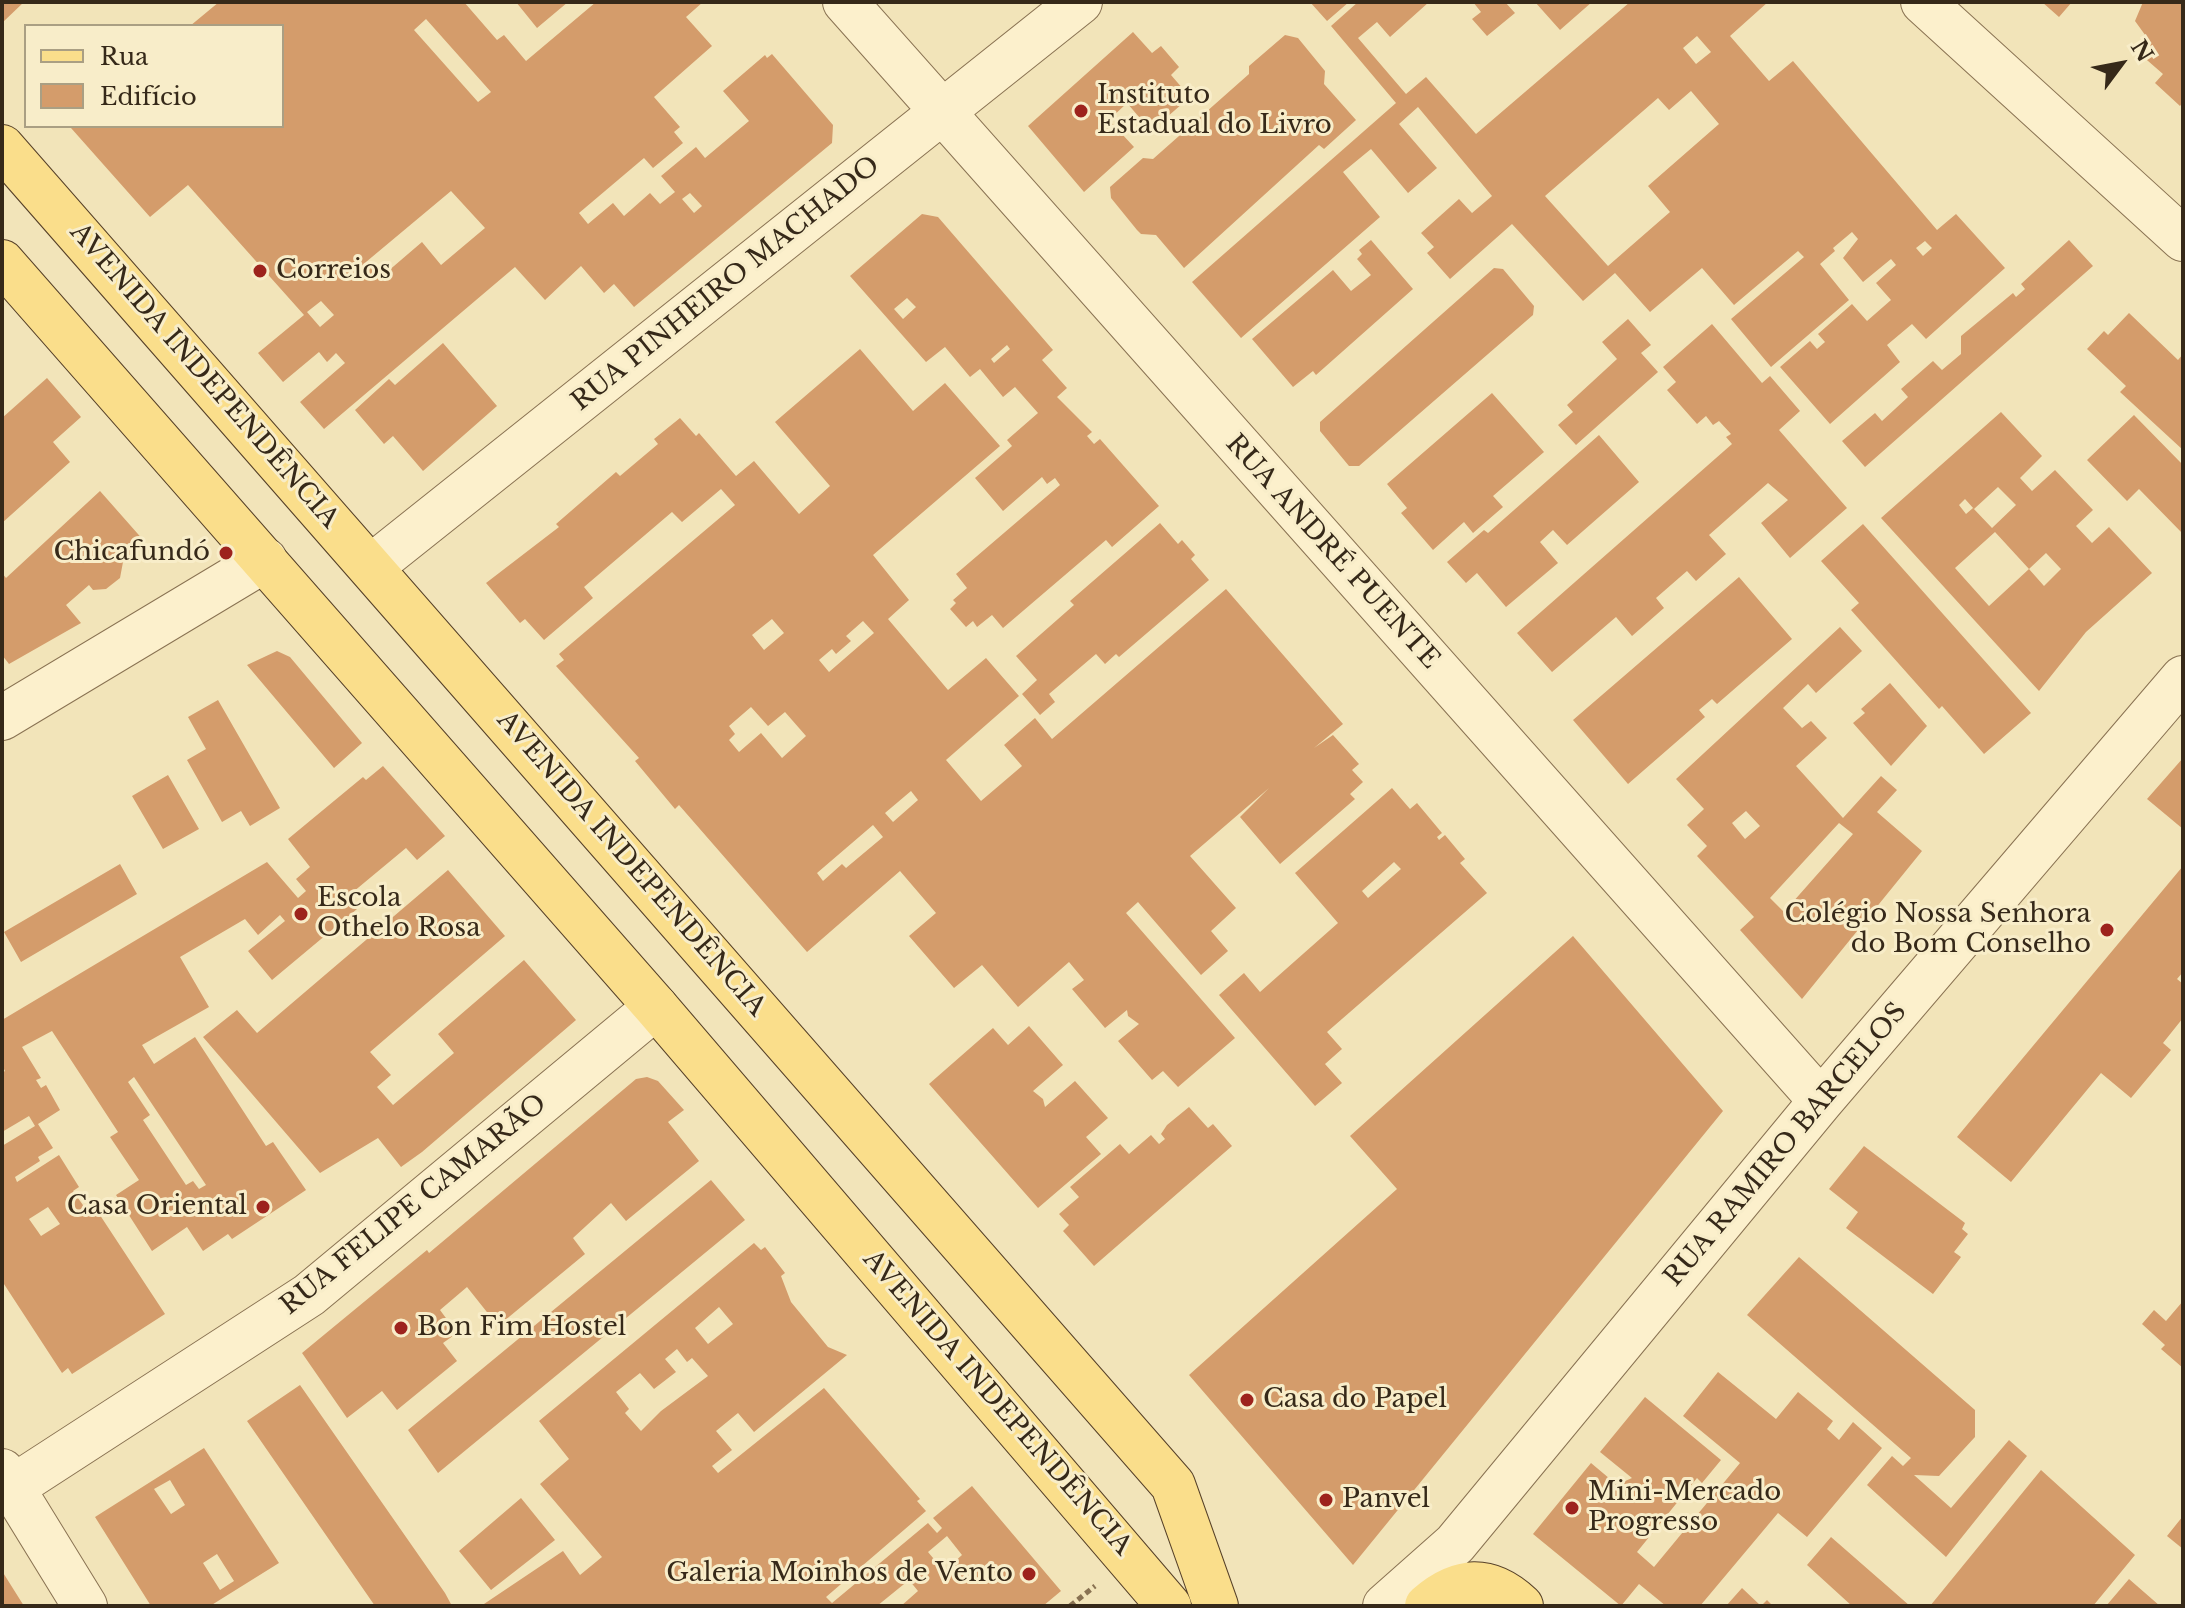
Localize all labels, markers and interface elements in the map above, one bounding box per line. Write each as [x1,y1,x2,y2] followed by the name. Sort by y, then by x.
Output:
[24,24,284,128] legend
[2081,24,2161,104] north arrow
[2125,35,2159,67] text: N
[100,42,148,71] text: Rua
[1097,80,1332,142] place label: Instituto Estadual do Livro
[100,82,197,111] text: Edifício
[1072,102,1090,120] marker: Instituto Estadual do Livro
[566,150,886,418] street label: RUA PINHEIRO MACHADO
[63,217,345,535] street label: AVENIDA INDEPENDÊNCIA
[276,255,391,287] place label: Correios
[251,262,269,280] marker: Correios
[1219,429,1445,675] street label: RUA ANDRÉ PUENTE
[53,537,210,569] place label: Chicafundó
[217,544,235,562] marker: Chicafundó
[490,705,772,1023] street label: AVENIDA INDEPENDÊNCIA
[317,883,481,944] place label: Escola Othelo Rosa
[1784,899,2091,960] place label: Colégio Nossa Senhora do Bom Conselho
[292,905,310,923] marker: Escola Othelo Rosa
[2098,921,2116,939] marker: Colégio Nossa Senhora do Bom Conselho
[1658,997,1914,1293] street label: RUA RAMIRO BARCELOS
[275,1088,553,1322] street label: RUA FELIPE CAMARÃO
[67,1191,247,1223] place label: Casa Oriental
[254,1198,272,1216] marker: Casa Oriental
[856,1244,1138,1562] street label: AVENIDA INDEPENDÊNCIA
[417,1312,626,1344] place label: Bon Fim Hostel
[392,1319,410,1337] marker: Bon Fim Hostel
[1263,1384,1447,1416] place label: Casa do Papel
[1238,1391,1256,1409] marker: Casa do Papel
[1588,1477,1781,1538] place label: Mini-Mercado Progresso
[1342,1484,1430,1516] place label: Panvel
[1317,1491,1335,1509] marker: Panvel
[1563,1499,1581,1517] marker: Mini-Mercado Progresso
[666,1558,1013,1590] place label: Galeria Moinhos de Vento
[1020,1565,1038,1583] marker: Galeria Moinhos de Vento

